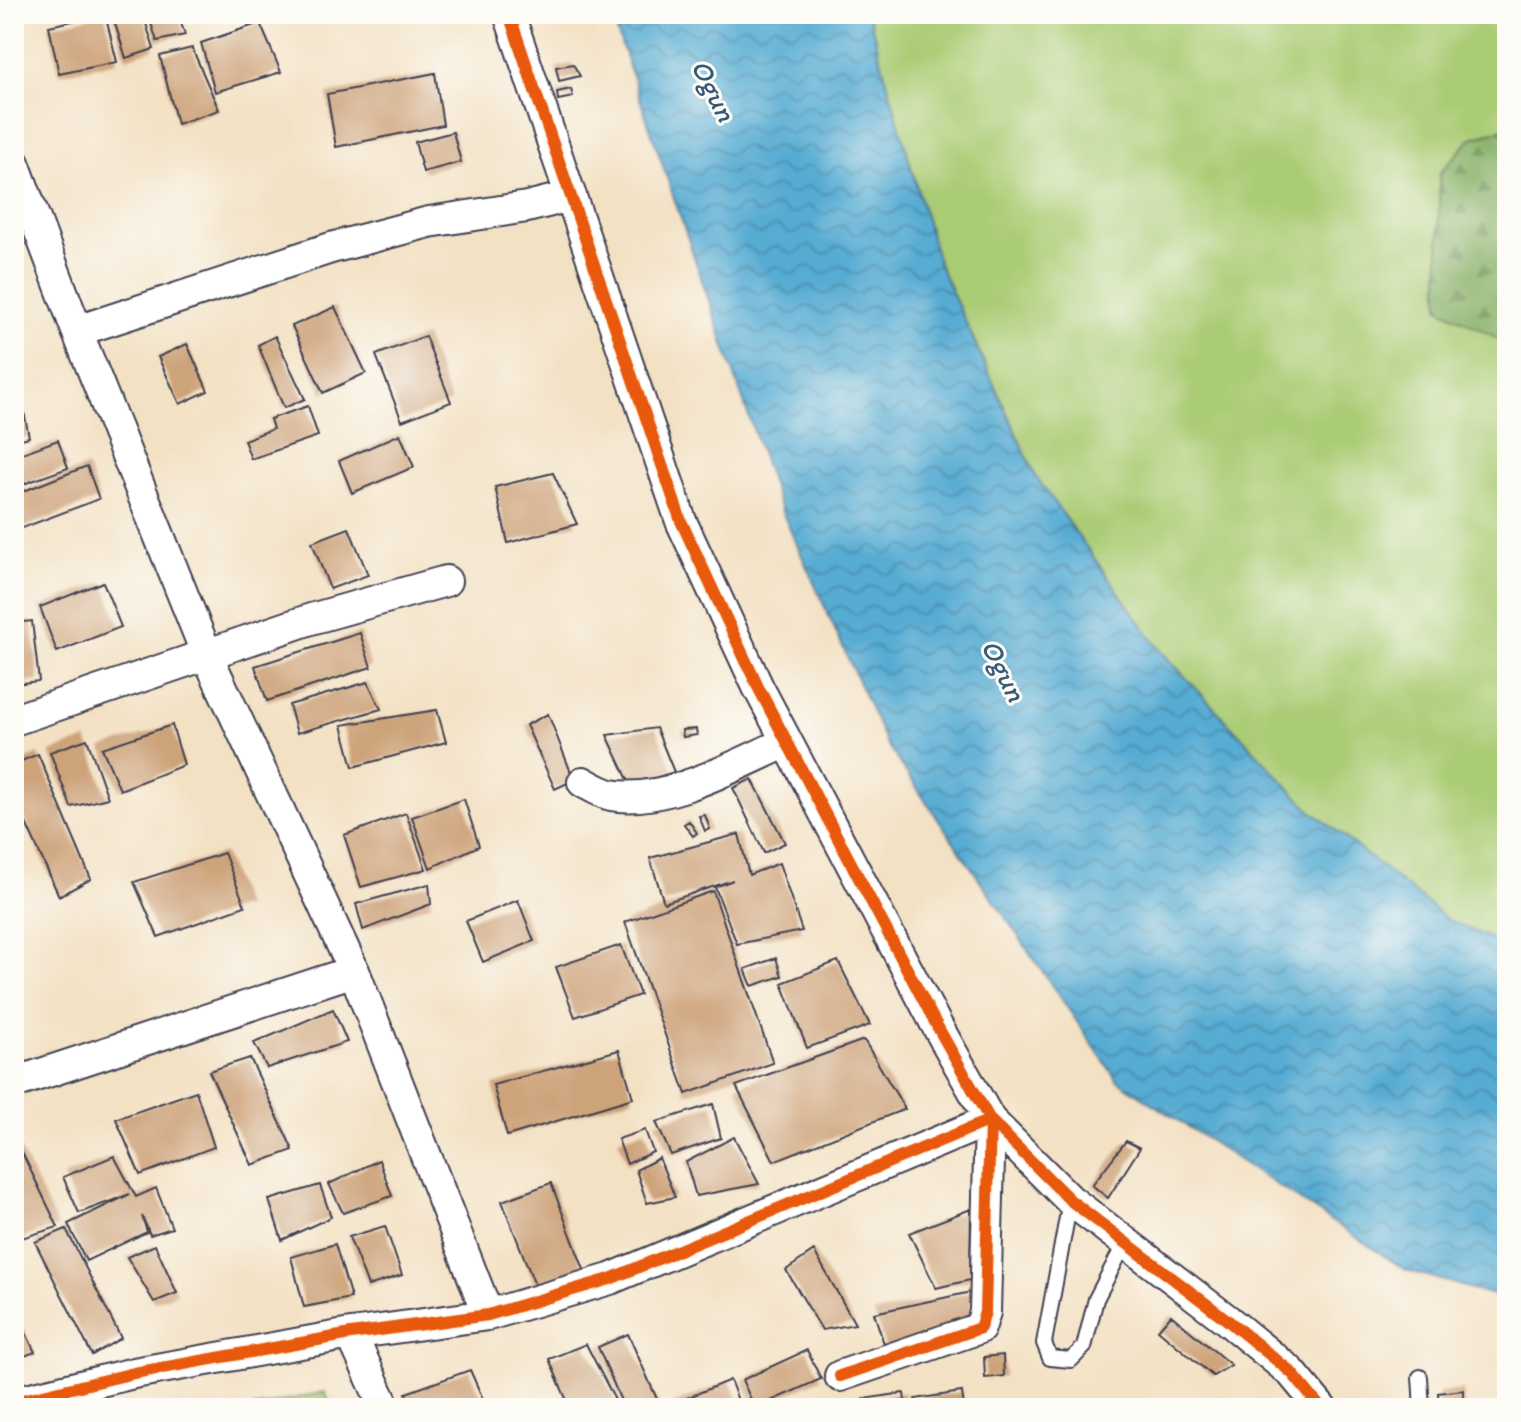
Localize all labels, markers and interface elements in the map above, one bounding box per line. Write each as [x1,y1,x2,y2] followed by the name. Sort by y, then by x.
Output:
[684,53,744,127] water label: Ogun
[974,633,1034,707] water label: Ogun

